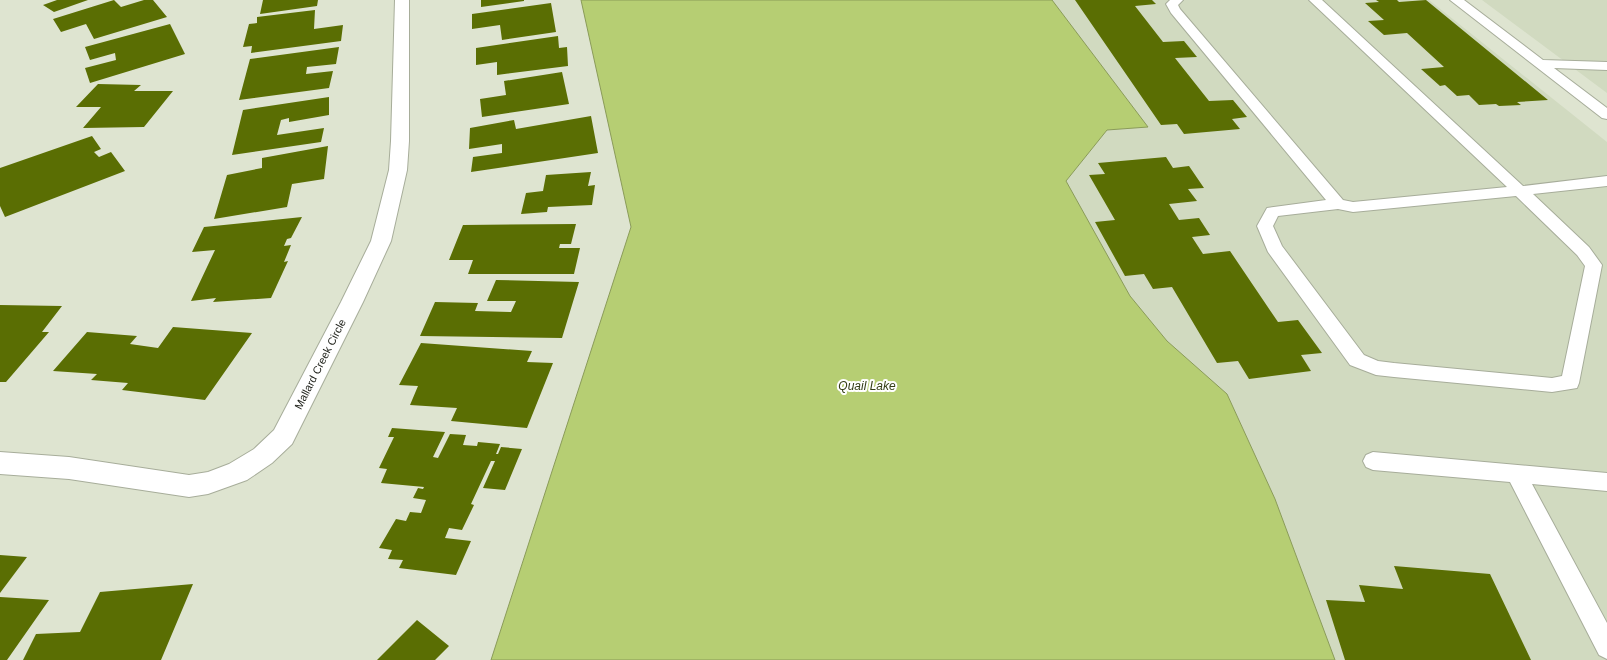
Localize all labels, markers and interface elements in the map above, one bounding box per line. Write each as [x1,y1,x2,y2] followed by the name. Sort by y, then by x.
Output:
[292,317,348,411] street label: Mallard Creek Circle
[838,379,896,393] water label: Quail Lake

